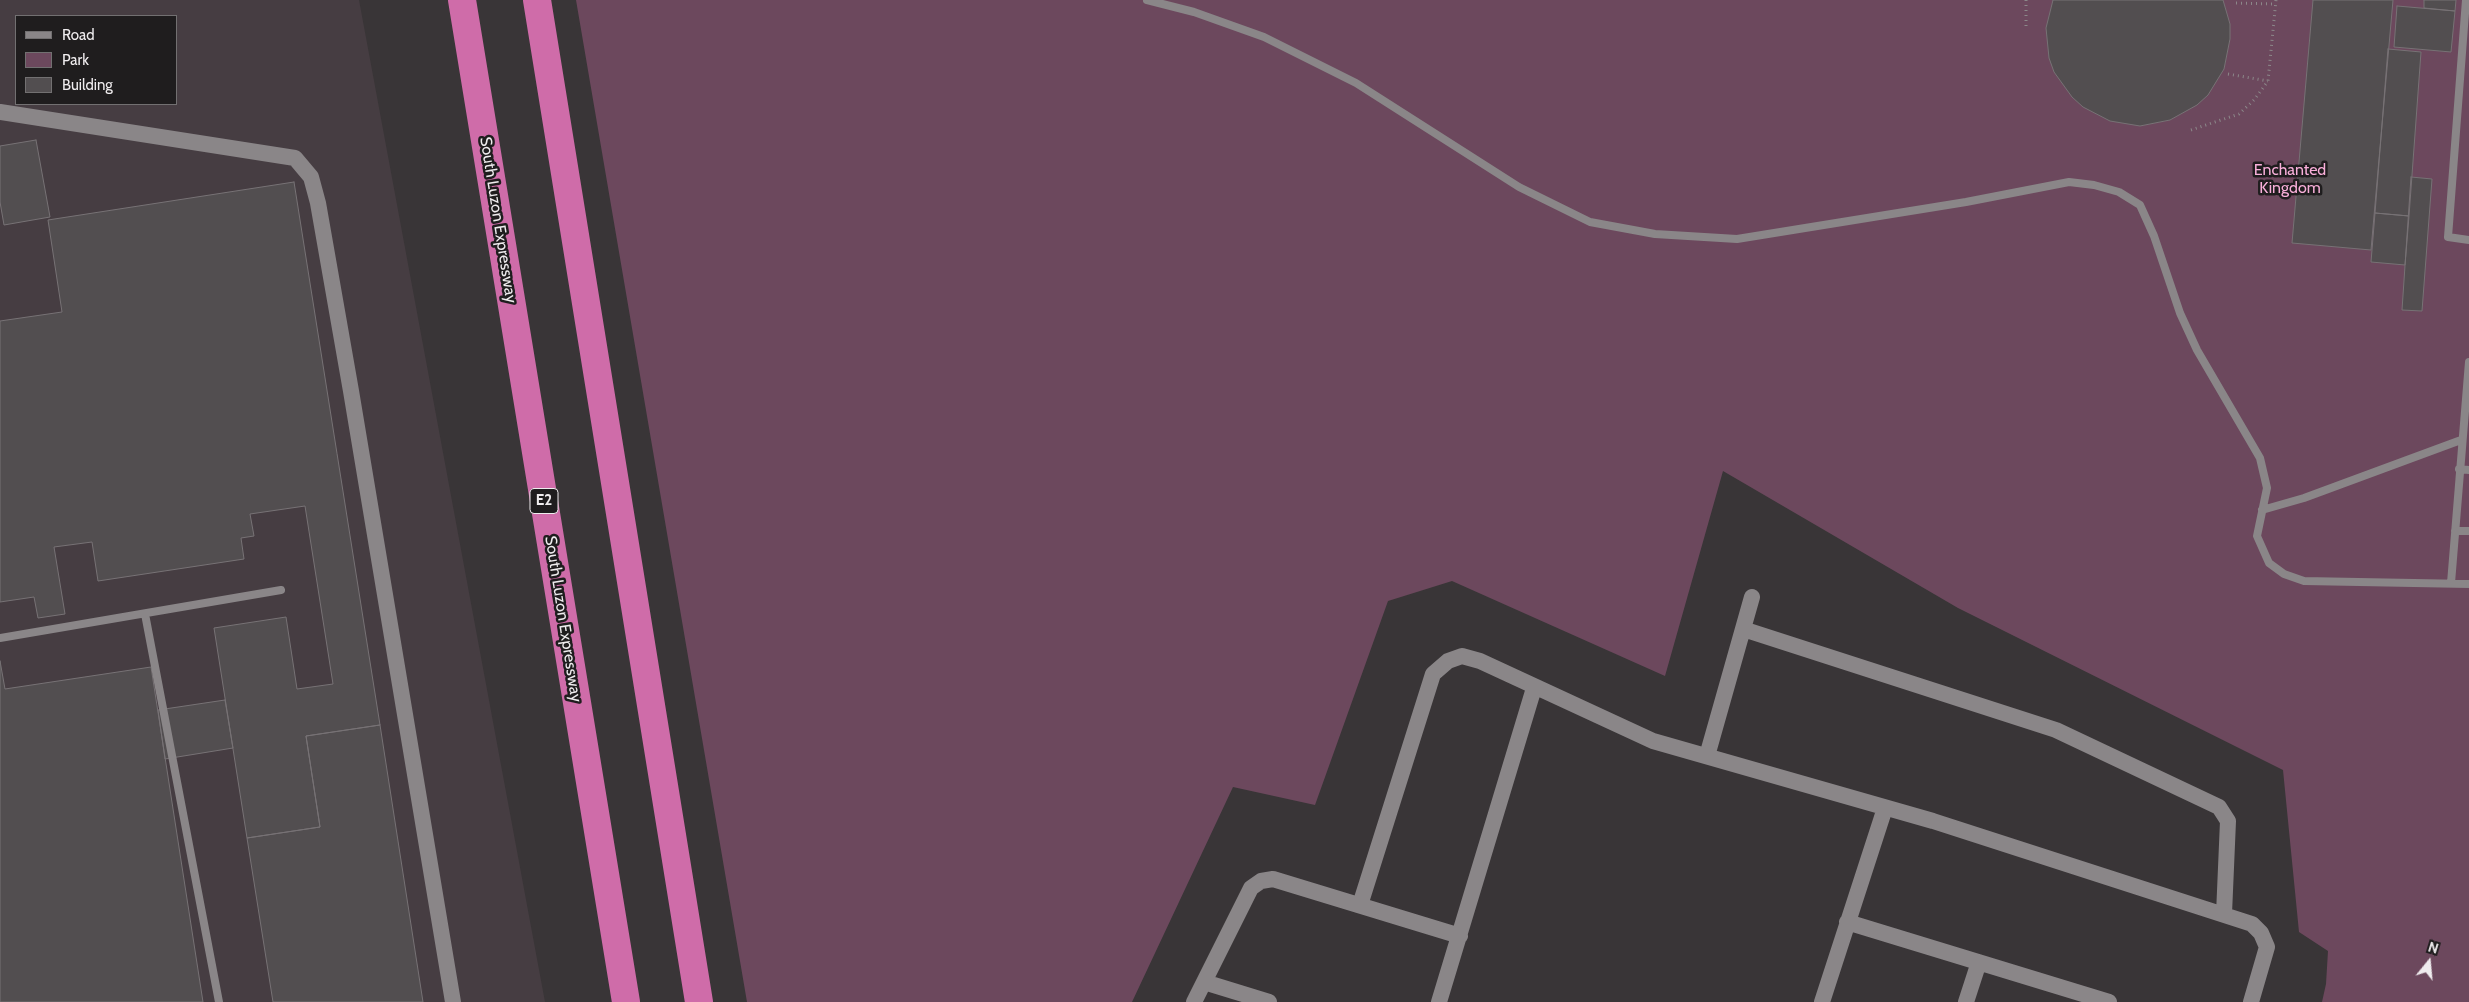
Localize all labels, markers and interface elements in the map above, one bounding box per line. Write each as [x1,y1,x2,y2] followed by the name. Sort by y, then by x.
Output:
[15,15,178,105] legend
[62,26,95,44] text: Road
[62,51,89,69] text: Park
[62,76,113,94] text: Building
[475,136,521,304] street label: South Luzon Expressway
[2254,160,2326,198] park label: Enchanted Kingdom
[530,488,558,514] road number: E2
[540,535,586,703] street label: South Luzon Expressway
[2404,937,2454,987] north arrow
[2426,938,2441,958] text: N

